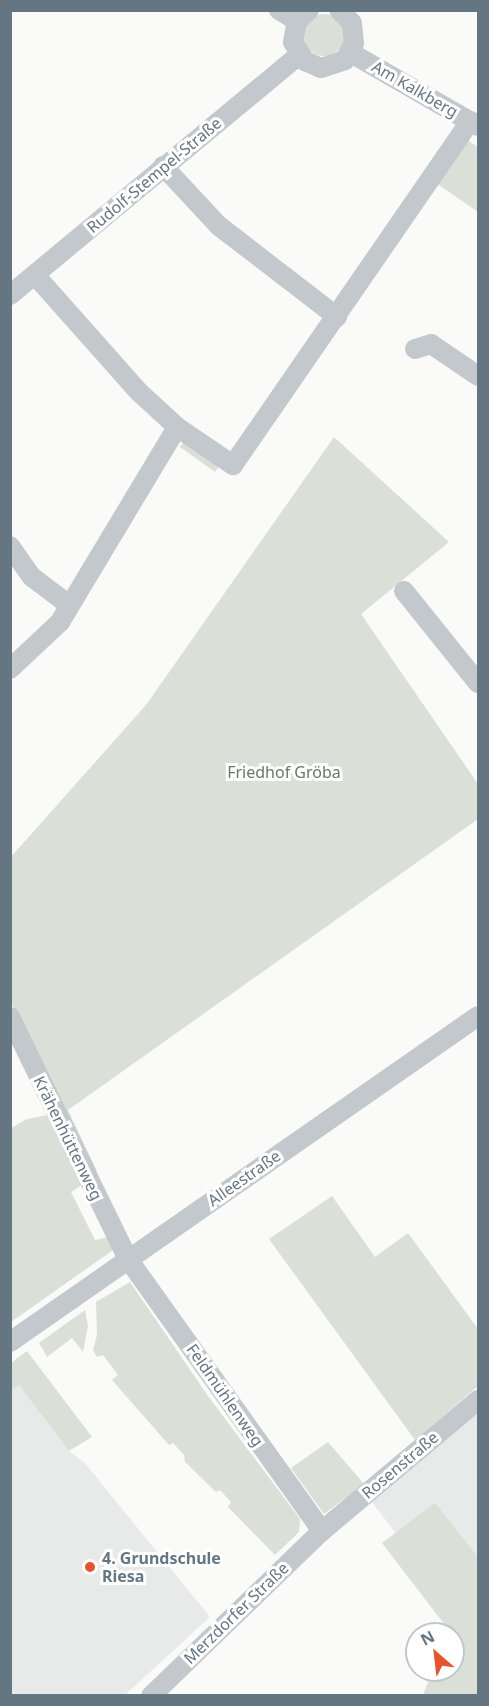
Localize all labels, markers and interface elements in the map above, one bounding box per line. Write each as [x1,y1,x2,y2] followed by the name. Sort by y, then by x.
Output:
[369,57,461,121] street label: Am Kalkberg
[83,113,225,237] street label: Rudolf-Stempel-Straße
[227,762,341,782] park label: Friedhof Gröba
[30,1073,106,1203] street label: Krähenhüttenweg
[204,1146,284,1210] street label: Alleestraße
[183,1340,267,1450] street label: Feldmühlenweg
[358,1427,442,1503] street label: Rosenstraße
[102,1548,221,1586] place label: 4. Grundschule Riesa
[180,1558,292,1668] street label: Merzdorfer Straße
[83,1560,97,1574] marker: 4. Grundschule Riesa
[405,1622,465,1682] north arrow
[417,1625,438,1651] text: N

